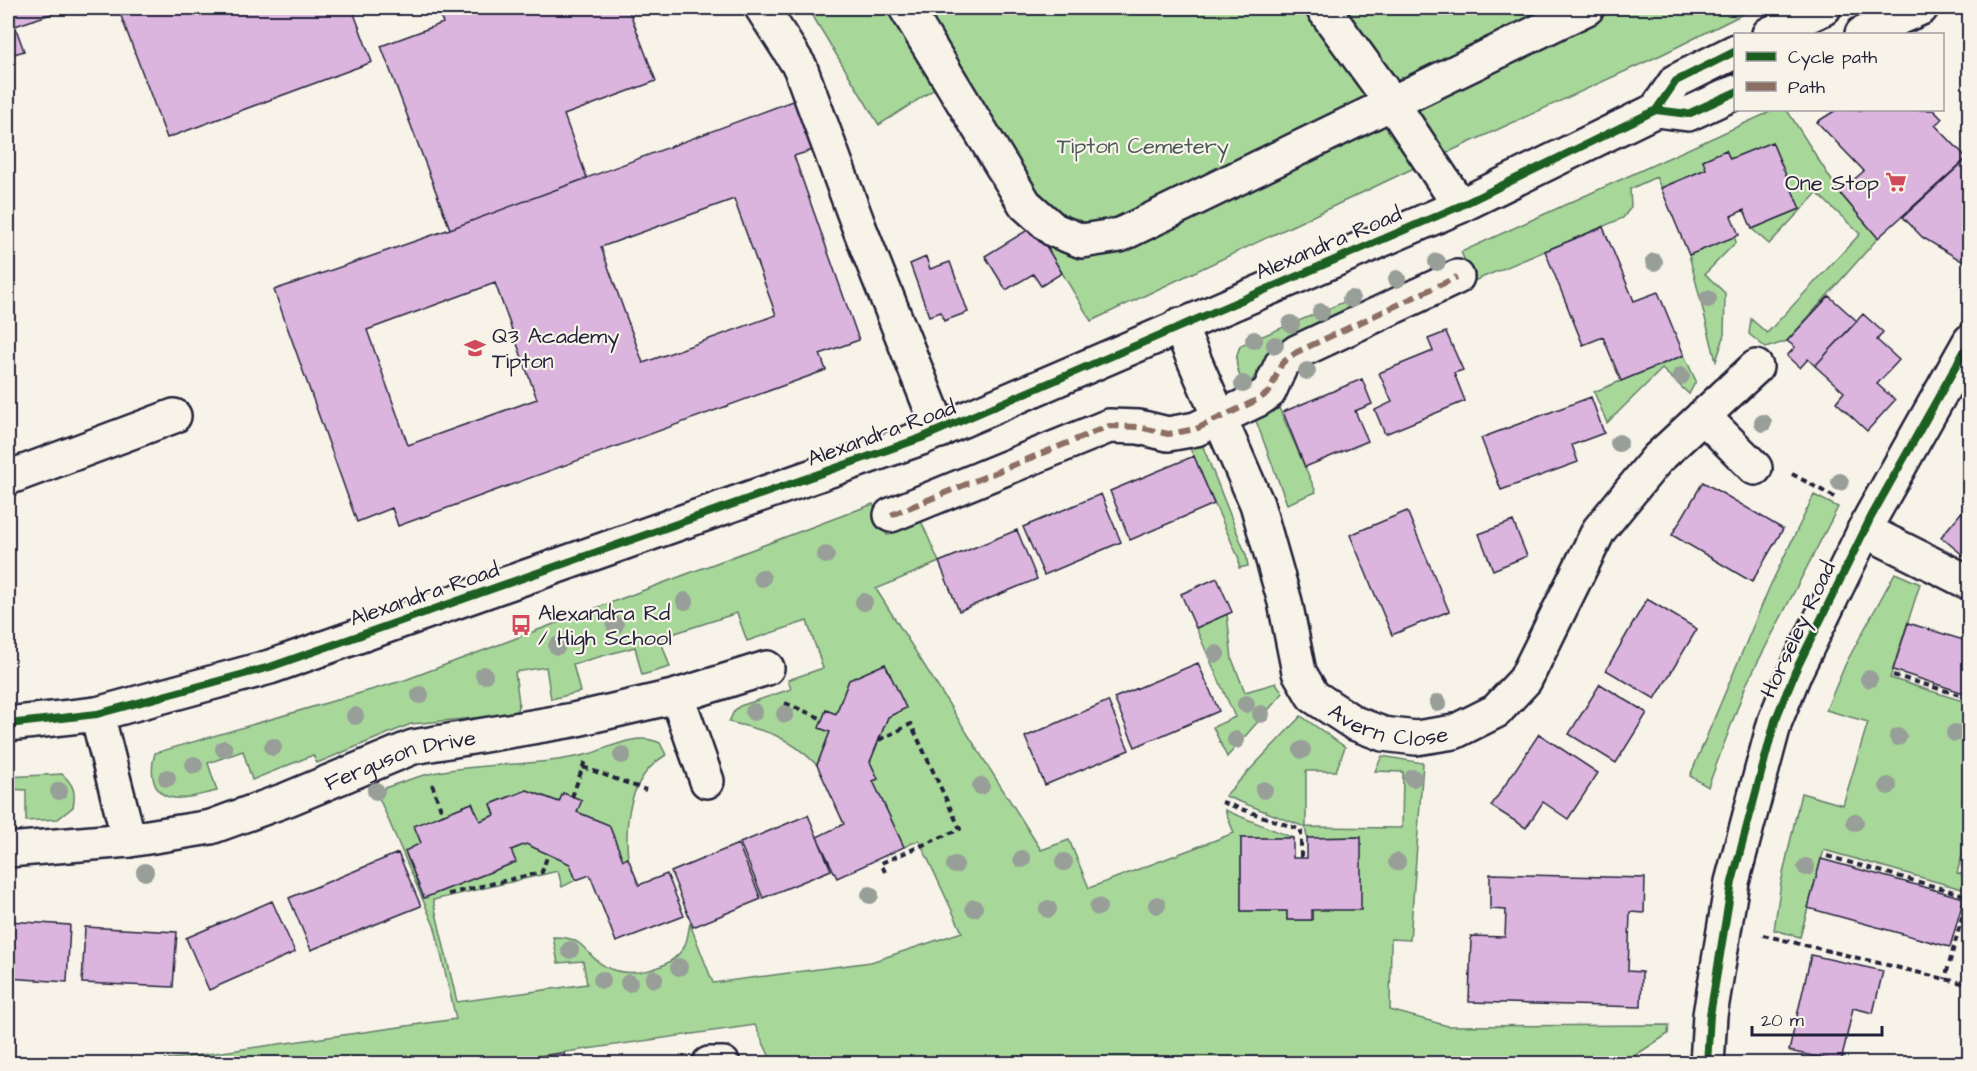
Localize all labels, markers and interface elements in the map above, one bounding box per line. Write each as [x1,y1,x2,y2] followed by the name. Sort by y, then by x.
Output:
[1734,33,1944,111] legend
[1788,45,1877,71] text: Cycle path
[1788,75,1825,100] text: Path
[1057,131,1229,163] park label: Tipton Cemetery
[1785,168,1879,199] place label: One Stop
[1884,170,1908,194] supermarket icon: One Stop
[1251,199,1406,288] street label: Alexandra Road
[492,321,619,377] place label: Q3 Academy Tipton
[463,336,487,360] school or university icon: Q3 Academy Tipton
[803,392,960,475] street label: Alexandra Road
[346,554,503,634] street label: Alexandra Road
[1753,556,1844,703] street label: Horseley Road
[538,598,672,655] place label: Alexandra Rd / High School
[509,613,533,637] bus stop icon: Alexandra Rd / High School
[1322,696,1451,755] street label: Avern Close
[320,723,478,799] street label: Ferguson Drive
[1752,999,1882,1037] scale bar
[1761,1008,1804,1033] text: 20 m

